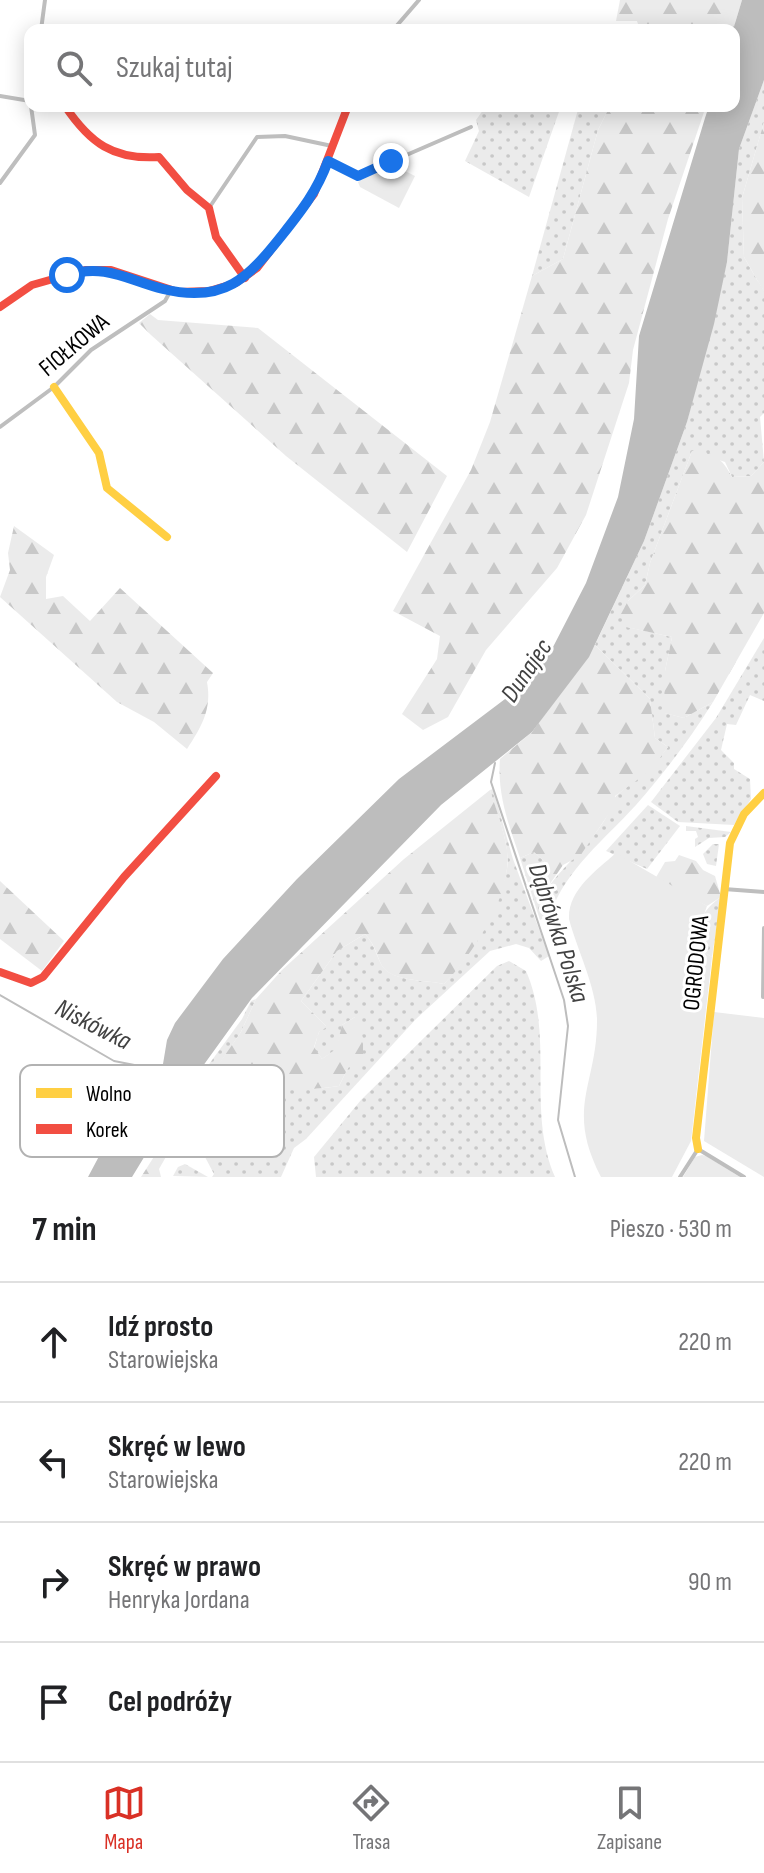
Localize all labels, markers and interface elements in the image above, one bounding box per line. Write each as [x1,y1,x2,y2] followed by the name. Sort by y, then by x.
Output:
[24,24,740,112] search box
[52,46,96,90] icon: search
[116,50,233,86] text: Szukaj tutaj
[373,143,409,179] route end
[49,257,85,293] route start
[33,307,116,383] street label: FIOŁKOWA
[495,633,560,708] water label: Dunajec
[521,860,595,1007] water label: Dąbrówka Polska
[677,913,715,1012] street label: OGRODOWA
[50,993,136,1057] water label: Niskówka
[20,1065,284,1157] legend
[86,1081,132,1108] text: Wolno
[86,1117,129,1144] text: Korek
[32,1209,97,1250] text: 7 min
[610,1214,732,1245] text: Pieszo · 530 m
[108,1309,213,1345] text: Idź prosto
[32,1320,76,1364] icon: ahead
[678,1327,732,1358] text: 220 m
[108,1345,218,1376] text: Starowiejska
[108,1429,246,1465] text: Skręć w lewo
[32,1440,76,1484] icon: left
[678,1447,732,1478] text: 220 m
[108,1465,218,1496] text: Starowiejska
[108,1549,261,1585] text: Skręć w prawo
[32,1560,76,1604] icon: right
[688,1567,732,1598] text: 90 m
[108,1585,250,1616] text: Henryka Jordana
[32,1680,76,1724] icon: arrive
[108,1684,232,1720] text: Cel podróży
[102,1781,146,1856] tab: Mapa
[349,1781,393,1856] tab: Trasa
[597,1781,662,1856] tab: Zapisane

